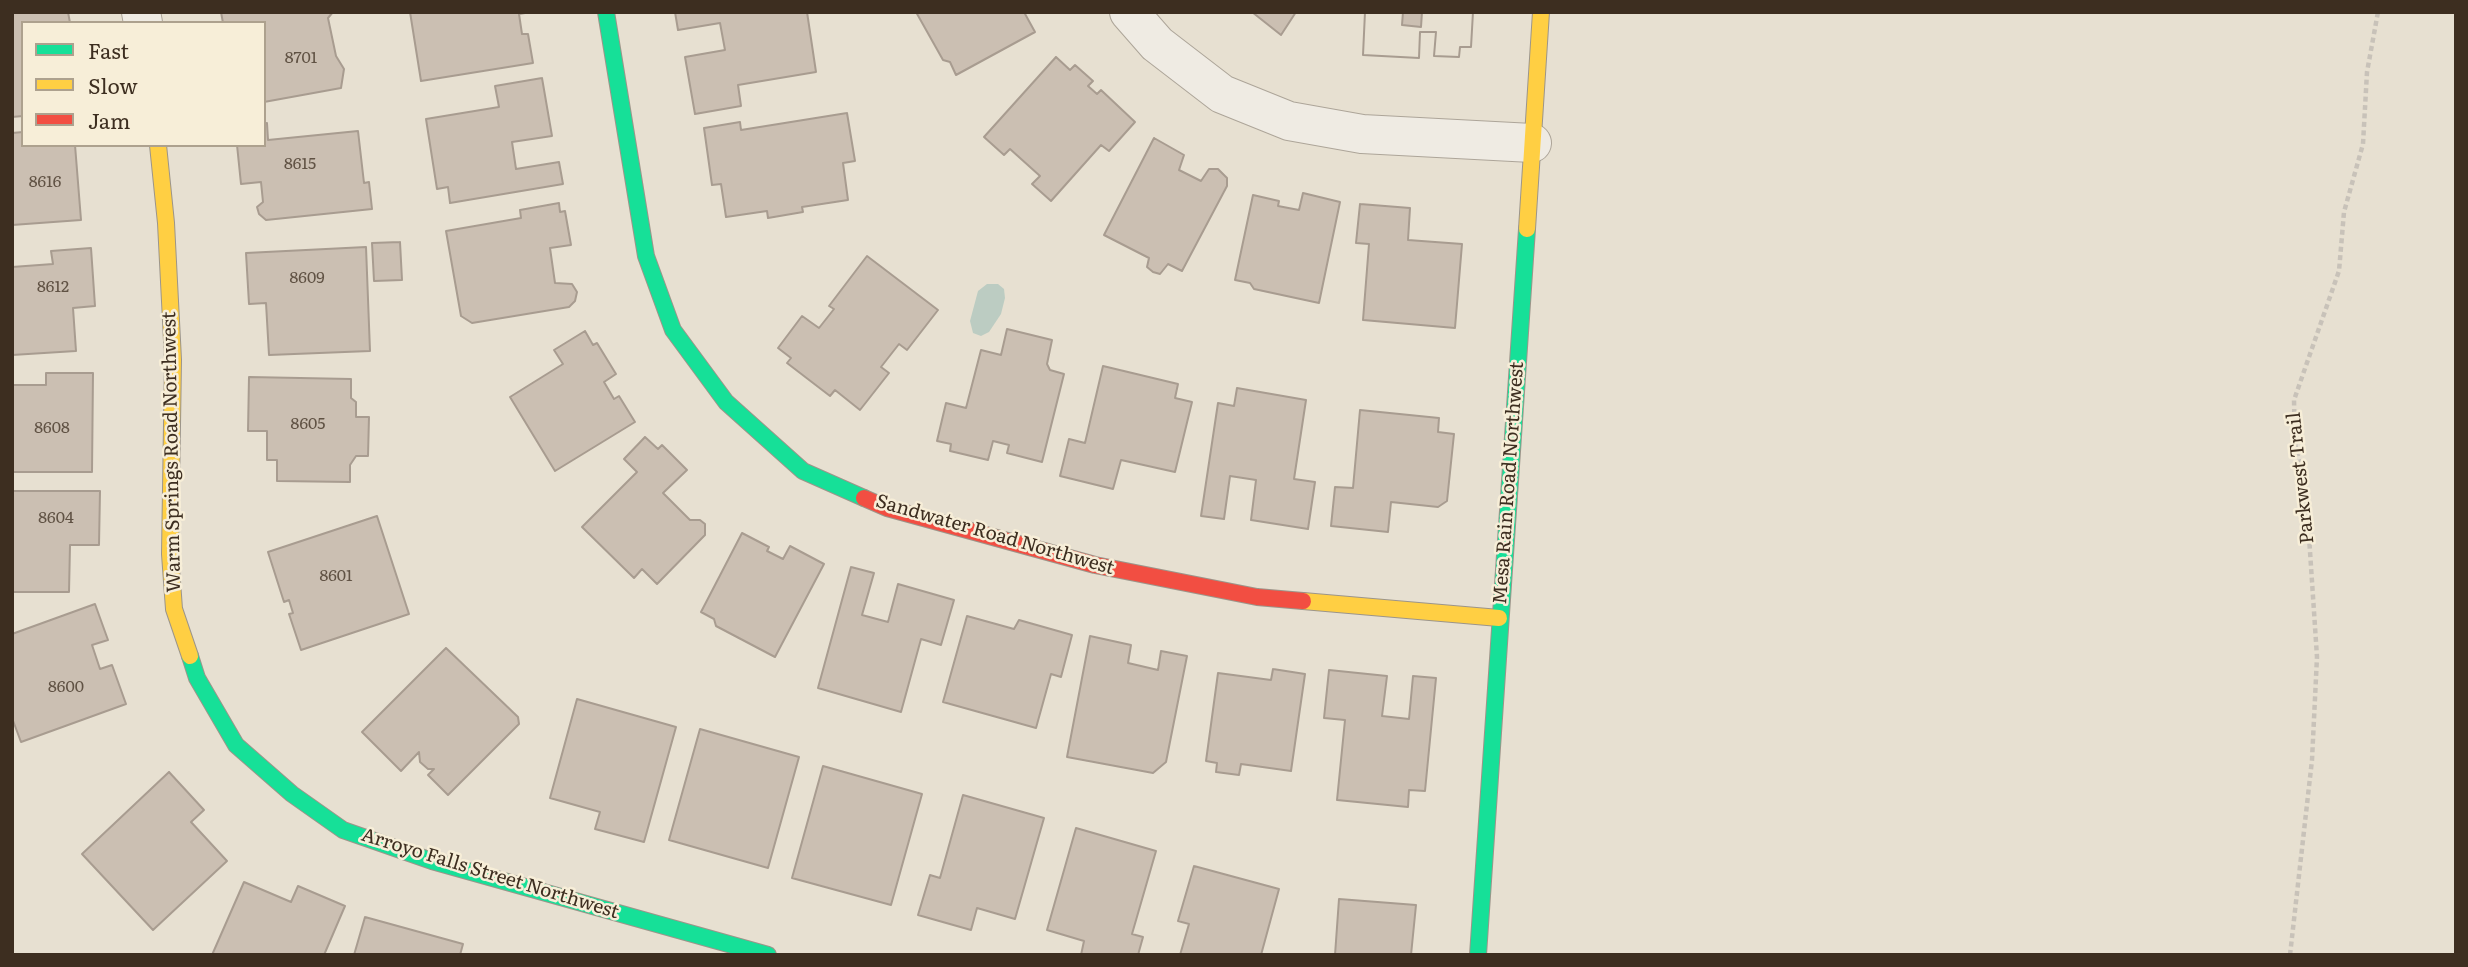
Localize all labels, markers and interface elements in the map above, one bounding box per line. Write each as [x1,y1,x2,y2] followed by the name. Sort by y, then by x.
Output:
[21,21,266,147] legend
[88,34,129,65] text: Fast
[285,48,317,68] house number: 8701
[88,69,138,100] text: Slow
[88,104,130,135] text: Jam
[284,154,316,174] house number: 8615
[29,172,61,192] house number: 8616
[289,268,325,288] house number: 8609
[37,277,69,297] house number: 8612
[158,311,186,593] street label: Warm Springs Road Northwest
[1489,361,1529,605] street label: Mesa Rain Road Northwest
[2283,411,2319,545] street label: Parkwest Trail
[291,414,325,434] house number: 8605
[34,418,70,438] house number: 8608
[873,490,1117,580] street label: Sandwater Road Northwest
[38,508,74,528] house number: 8604
[319,566,353,586] house number: 8601
[48,677,84,697] house number: 8600
[358,824,622,924] street label: Arroyo Falls Street Northwest

